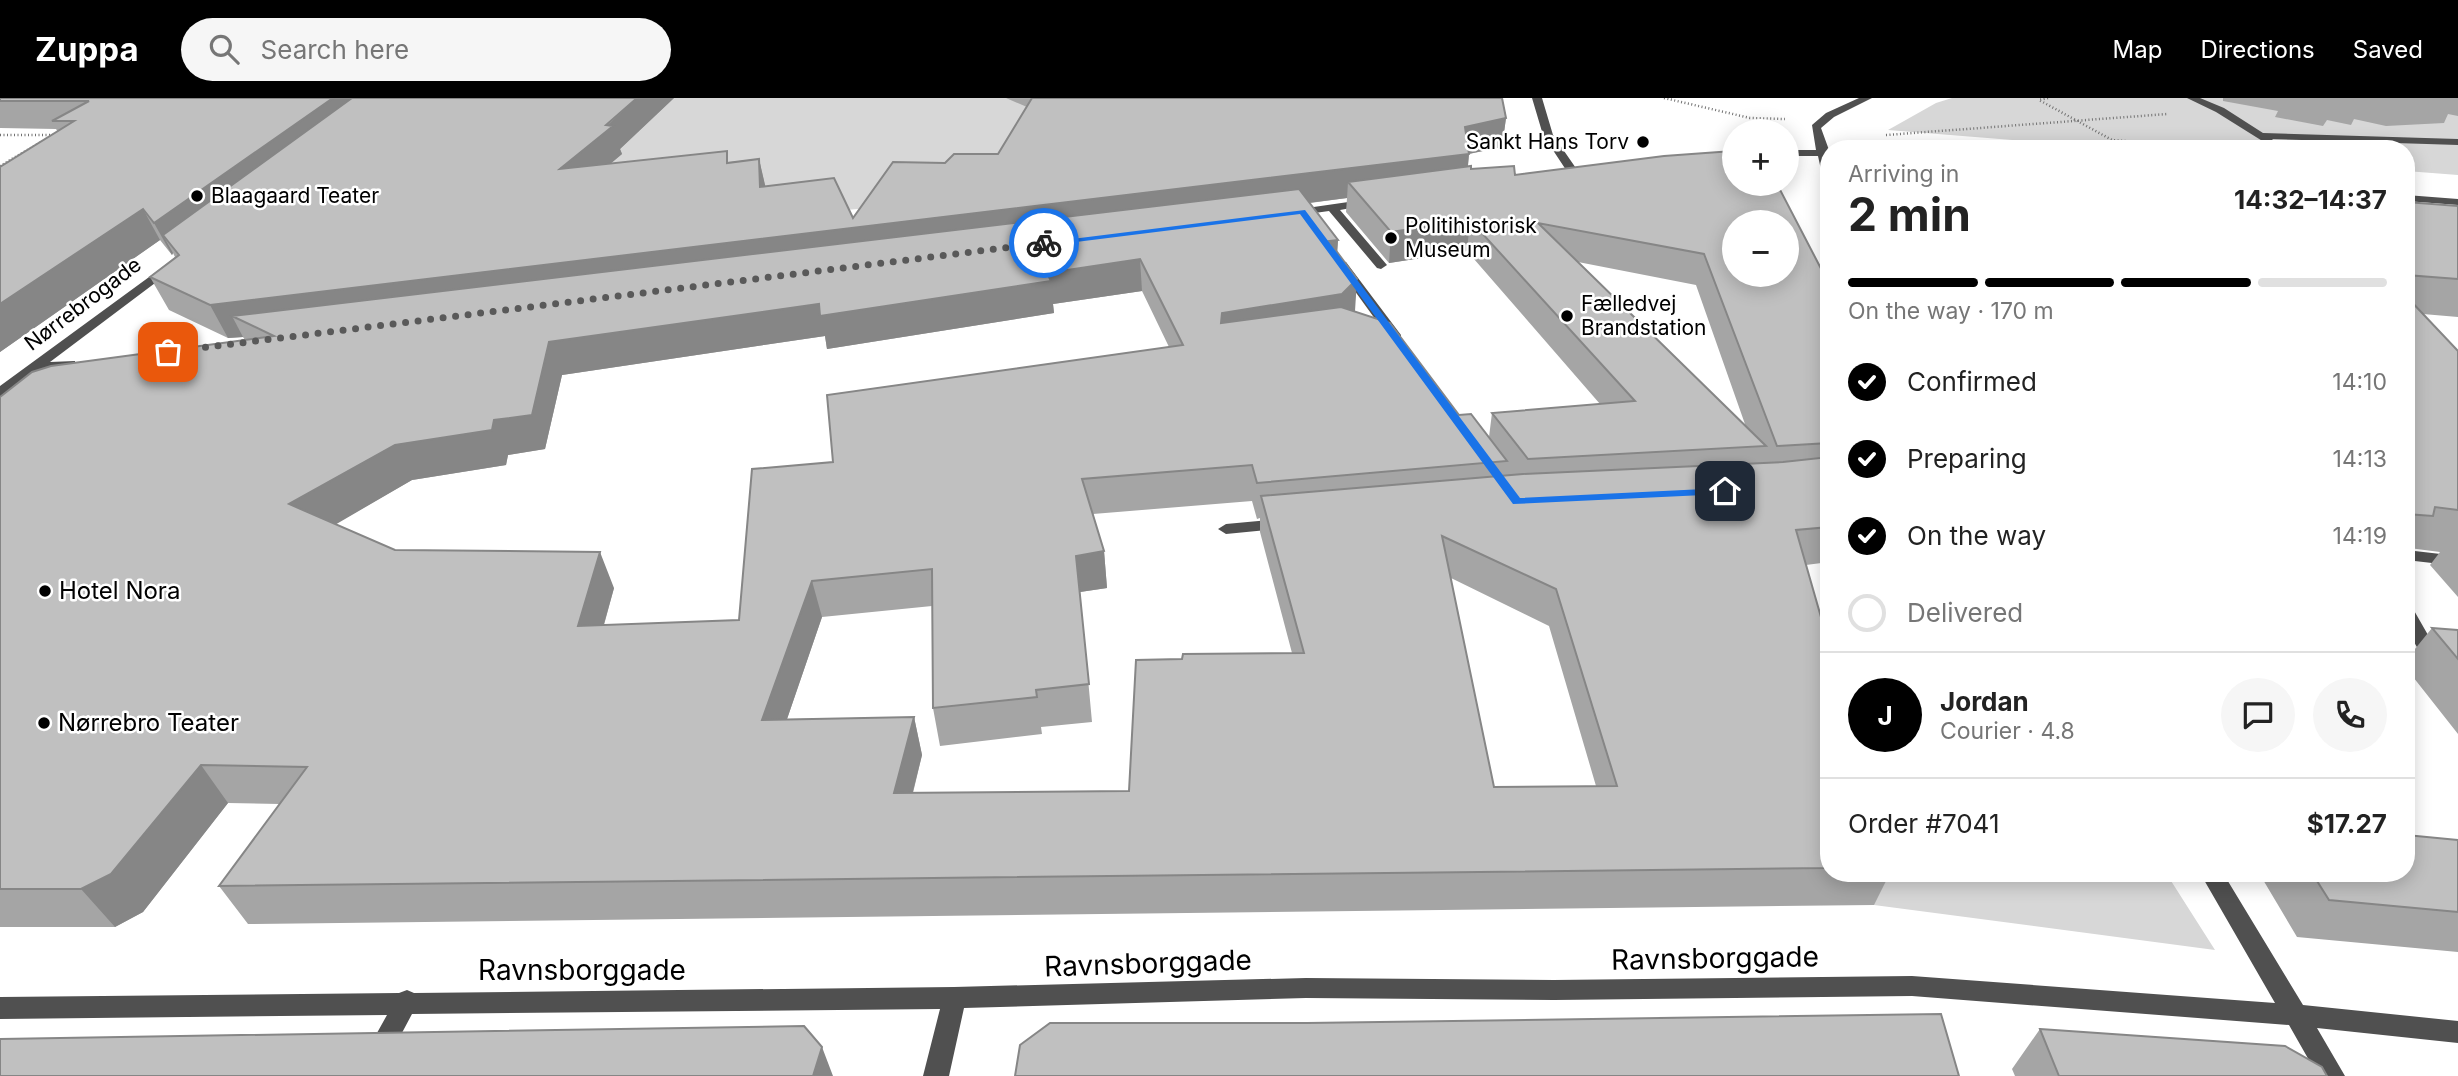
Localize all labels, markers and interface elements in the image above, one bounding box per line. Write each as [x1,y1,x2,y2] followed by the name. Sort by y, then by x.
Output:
[181,18,671,81] search box
[35,29,139,69] text: Zuppa
[205,30,243,68] icon: search
[261,34,409,65] text: Search here
[2113,35,2162,64] text: Map
[2200,35,2315,64] text: Directions
[2353,35,2423,64] text: Saved
[1722,119,1799,287] map controls
[1722,119,1799,196] button: +
[1466,129,1629,154] place label: Sankt Hans Torv
[1635,134,1651,150] marker: Sankt Hans Torv
[1848,160,1959,188] text: Arriving in
[211,183,379,208] place label: Blaagaard Teater
[2234,184,2387,215] text: 14:32–14:37
[1848,186,1971,242] text: 2 min
[189,188,205,204] marker: Blaagaard Teater
[1009,208,1079,278] courier
[1722,210,1799,287] button: −
[1405,213,1537,262] place label: Politihistorisk Museum
[1025,224,1063,262] icon: bike
[1383,230,1399,246] marker: Politihistorisk Museum
[20,252,146,355] street label: Nørrebrogade
[1581,291,1707,340] place label: Fælledvej Brandstation
[1848,297,2054,325] text: On the way · 170 m
[1559,308,1575,324] marker: Fælledvej Brandstation
[138,322,198,382] pin
[149,333,187,371] icon: bag
[1848,363,1886,401] icon: check
[1907,366,2037,397] text: Confirmed
[2332,368,2387,396] text: 14:10
[1848,440,1886,478] icon: check
[1907,443,2027,474] text: Preparing
[2333,445,2387,473] text: 14:13
[1695,461,1755,521] pin
[1706,472,1744,510] icon: home
[1848,517,1886,555] icon: check
[1907,520,2046,551] text: On the way
[2333,522,2387,550] text: 14:19
[59,576,180,605] place label: Hotel Nora
[37,583,53,599] marker: Hotel Nora
[1907,597,2023,628] text: Delivered
[2221,678,2295,752] button: chat
[2313,678,2387,752] button: phone
[1940,686,2029,717] text: Jordan
[1877,700,1893,731] text: J
[58,708,239,737] place label: Nørrebro Teater
[36,715,52,731] marker: Nørrebro Teater
[1940,717,2075,745] text: Courier · 4.8
[1848,808,1999,839] text: Order #7041
[2307,808,2387,839] text: $17.27
[1611,939,1819,977] street label: Ravnsborggade
[1044,942,1252,984] street label: Ravnsborggade
[478,953,686,987] street label: Ravnsborggade

